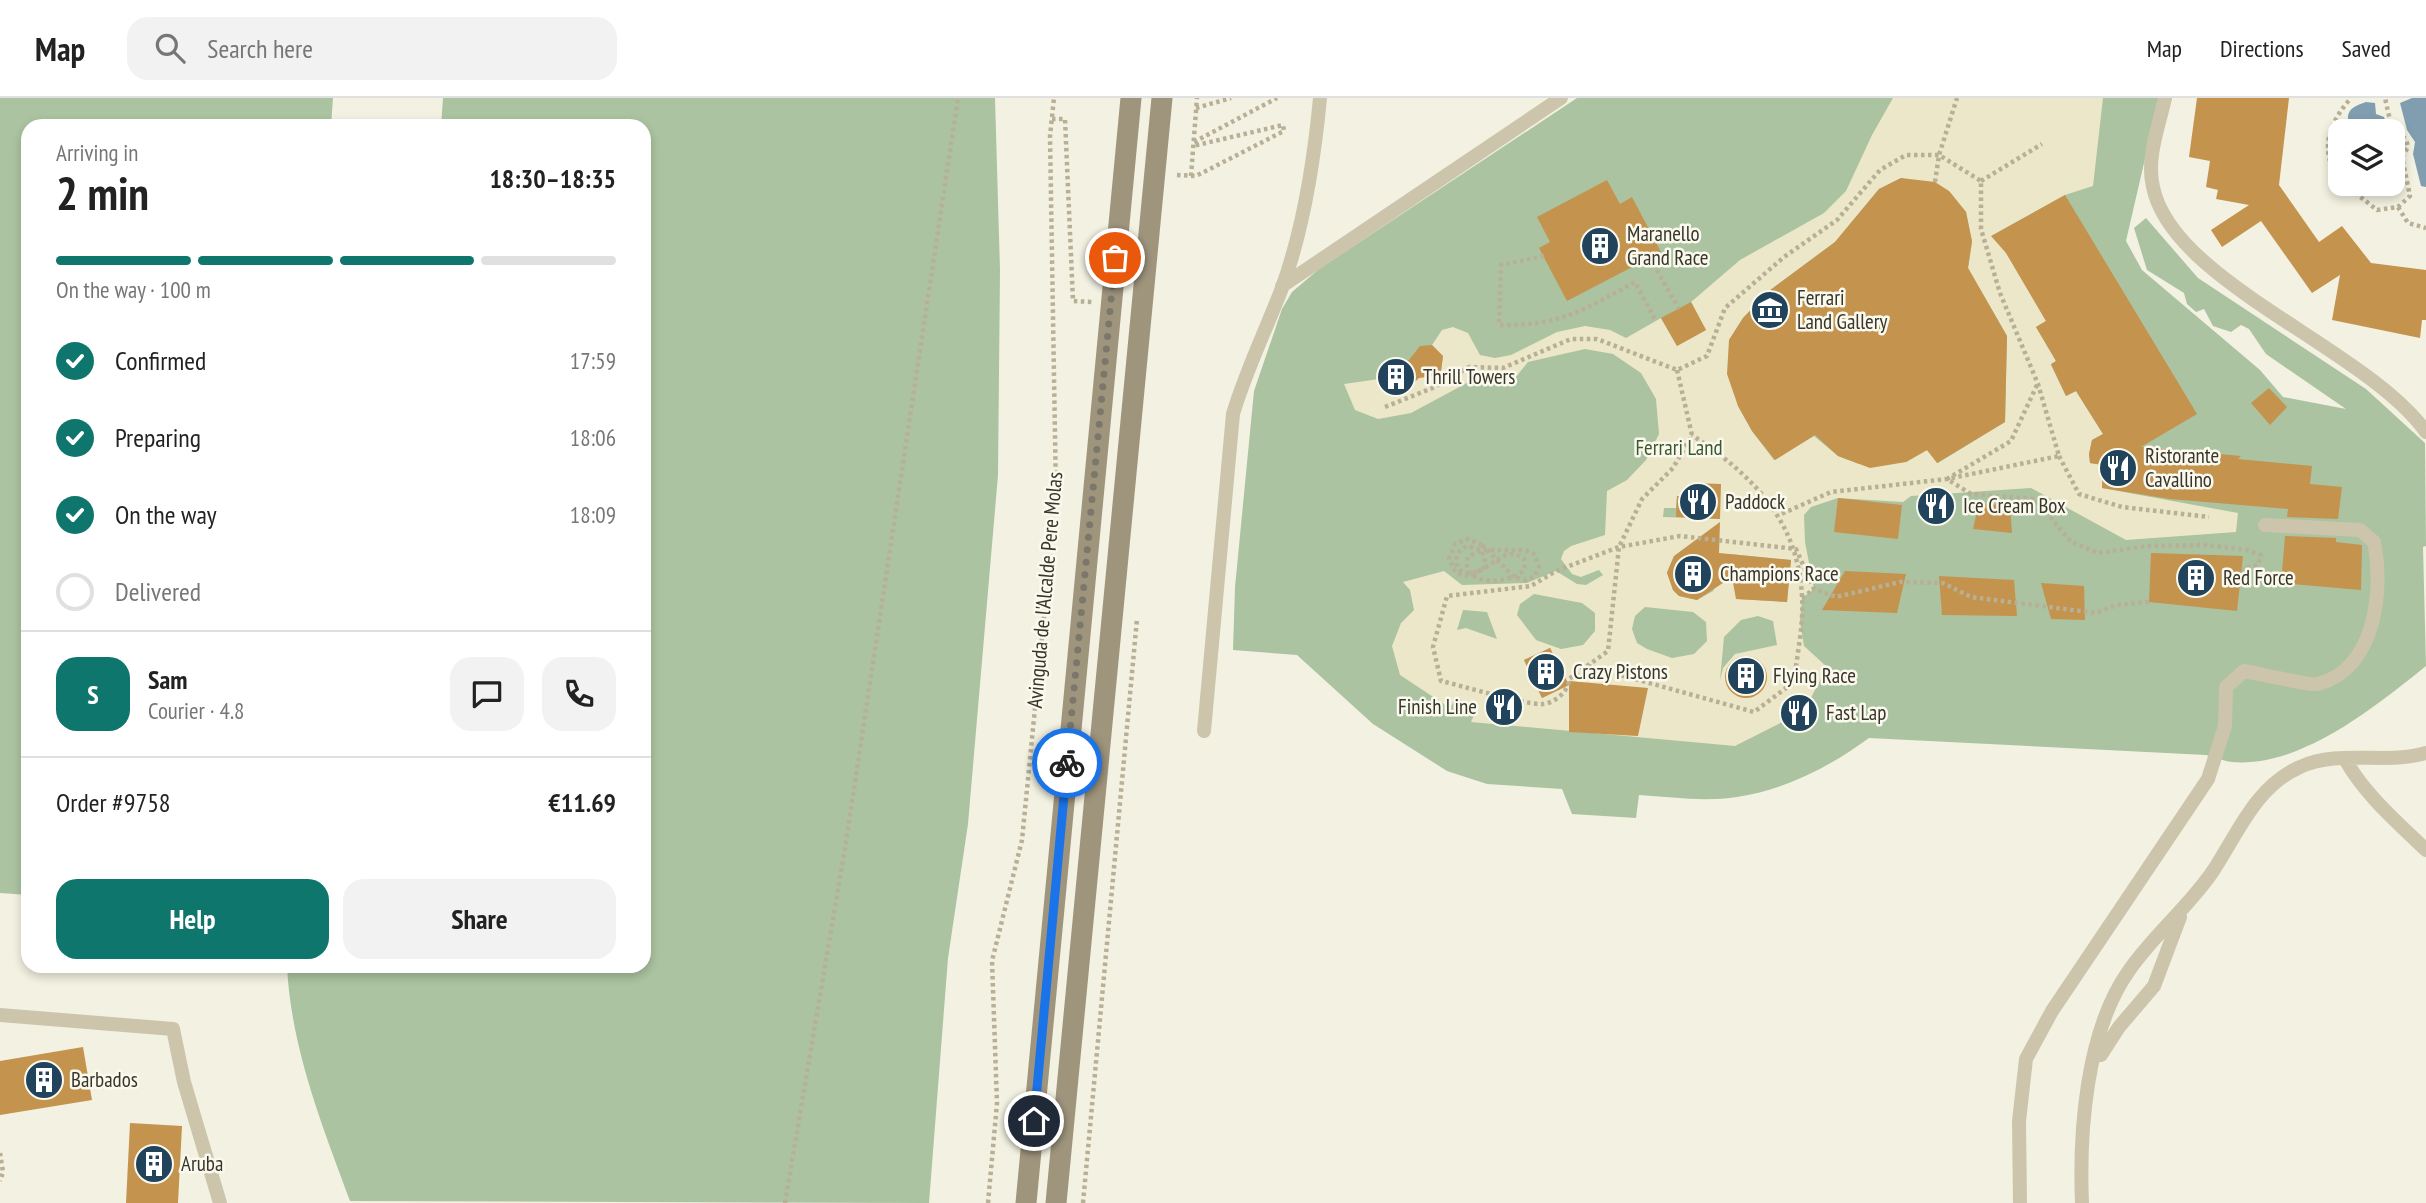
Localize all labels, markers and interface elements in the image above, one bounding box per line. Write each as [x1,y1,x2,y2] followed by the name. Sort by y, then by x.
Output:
[127,17,617,80] search box
[35,27,85,70] text: Map
[151,29,189,67] icon: search
[207,32,313,65] text: Search here
[2147,33,2182,64] text: Map
[2220,33,2304,64] text: Directions
[2342,33,2391,64] text: Saved
[2328,119,2405,196] map controls
[2328,119,2405,196] button: layers
[56,138,138,167] text: Arriving in
[489,162,616,195] text: 18:30–18:35
[56,163,149,223] text: 2 min
[1627,220,1709,271] place label: Maranello Grand Race
[1579,225,1621,267] building icon: Maranello Grand Race
[1085,228,1145,288] pin
[1096,239,1134,277] icon: bag
[56,275,211,304] text: On the way · 100 m
[1797,284,1888,335] place label: Ferrari Land Gallery
[1749,289,1791,331] museum icon: Ferrari Land Gallery
[56,342,94,380] icon: check
[115,344,206,377] text: Confirmed
[570,346,616,375] text: 17:59
[1375,356,1417,398] building icon: Thrill Towers
[1423,363,1515,390] place label: Thrill Towers
[56,419,94,457] icon: check
[115,421,201,454] text: Preparing
[570,423,616,452] text: 18:06
[1635,434,1723,461] park label: Ferrari Land
[2145,442,2219,493] place label: Ristorante Cavallino
[2097,447,2139,489] restaurant icon: Ristorante Cavallino
[1021,471,1068,709] street label: Avinguda de l'Alcalde Pere Molas
[1677,481,1719,523] restaurant icon: Paddock
[1915,485,1957,527] restaurant icon: Ice Cream Box
[1725,488,1785,515] place label: Paddock
[1963,492,2066,519] place label: Ice Cream Box
[56,496,94,534] icon: check
[115,498,217,531] text: On the way
[570,500,616,529] text: 18:09
[1672,553,1714,595] building icon: Champions Race
[2175,557,2217,599] building icon: Red Force
[1720,560,1839,587] place label: Champions Race
[2223,564,2294,591] place label: Red Force
[115,575,201,608] text: Delivered
[1525,651,1567,693] building icon: Crazy Pistons
[1725,655,1767,697] building icon: Flying Race
[450,657,524,731] button: chat
[542,657,616,731] button: phone
[1573,658,1668,685] place label: Crazy Pistons
[1773,662,1856,689] place label: Flying Race
[148,663,187,696] text: Sam
[87,678,99,711] text: S
[1483,686,1525,728] restaurant icon: Finish Line
[1778,692,1820,734] restaurant icon: Fast Lap
[1398,693,1477,720] place label: Finish Line
[148,696,244,725] text: Courier · 4.8
[1826,699,1886,726] place label: Fast Lap
[1032,728,1102,798] courier
[1048,744,1086,782] icon: bike
[56,786,171,819] text: Order #9758
[548,786,616,819] text: €11.69
[56,879,329,959] button: Help
[343,879,616,959] button: Share
[23,1059,65,1101] building icon: Barbados
[71,1066,138,1093] place label: Barbados
[1004,1091,1064,1151] pin
[1015,1102,1053,1140] icon: home
[133,1143,175,1185] building icon: Aruba
[181,1150,223,1177] place label: Aruba

